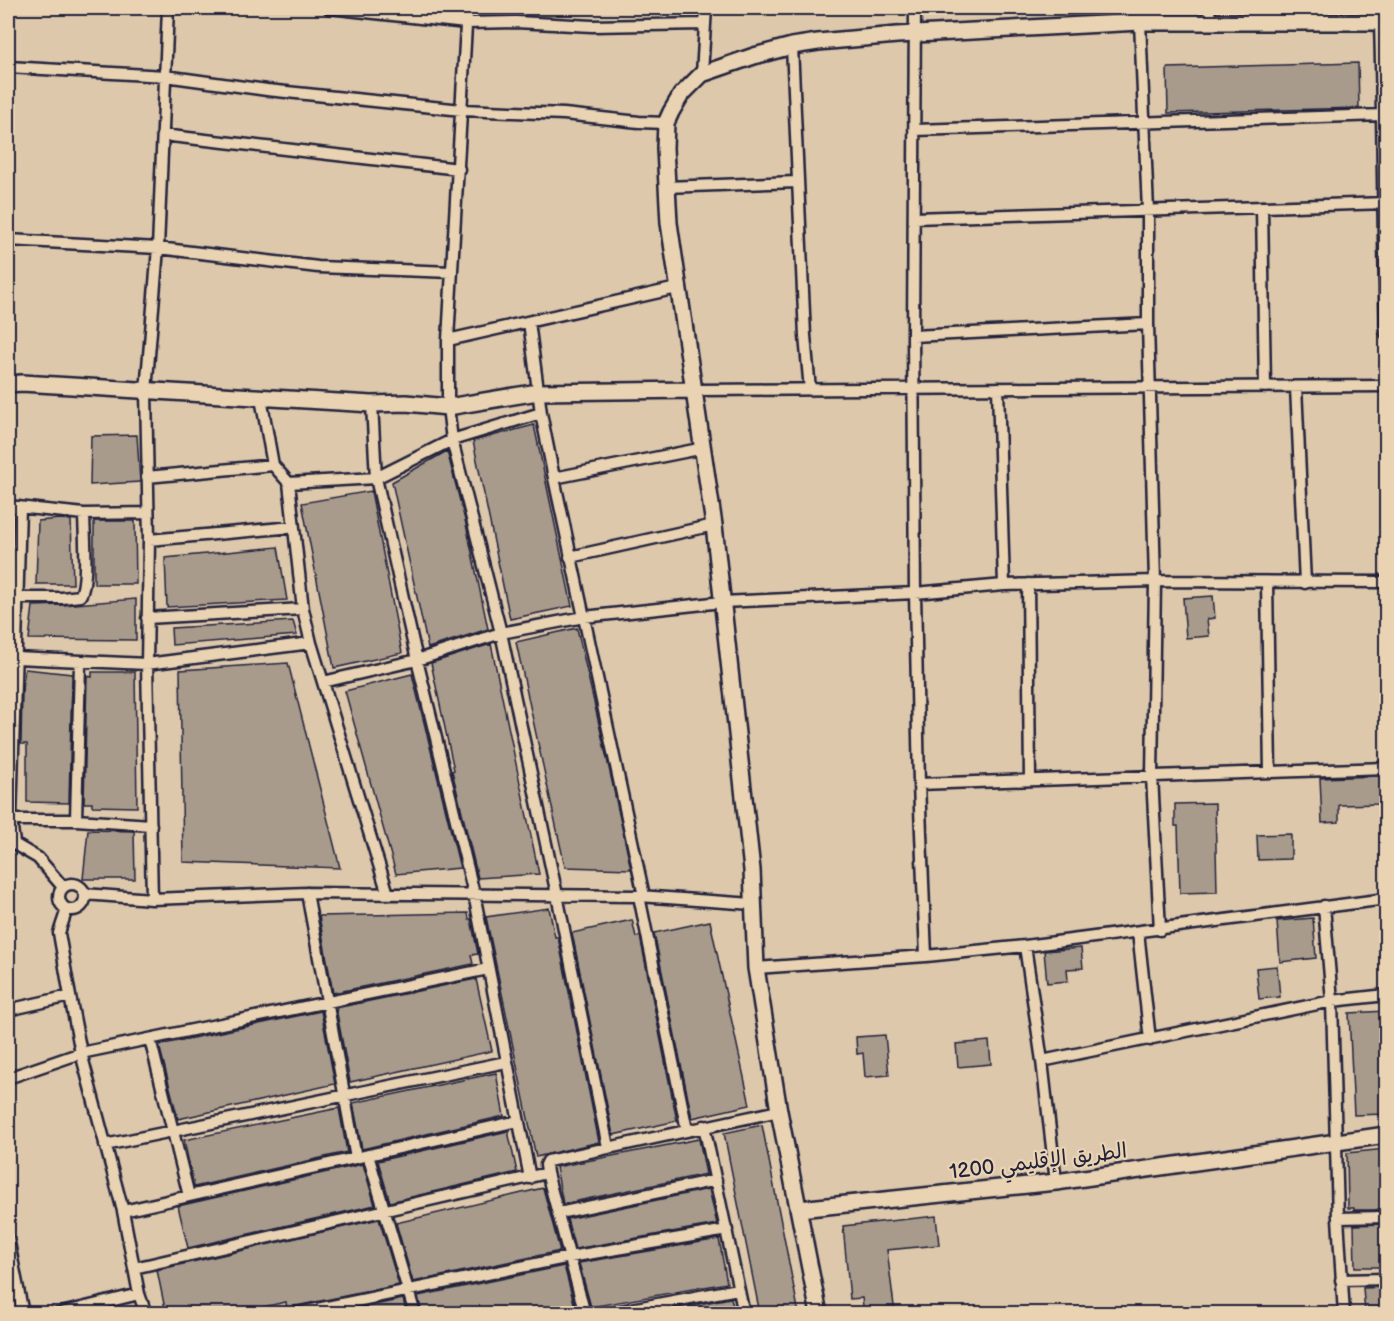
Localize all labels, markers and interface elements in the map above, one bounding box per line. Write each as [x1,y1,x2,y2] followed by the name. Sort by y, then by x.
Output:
[948,1138,1129,1191] street label: الطريق الإقليمي 1200

